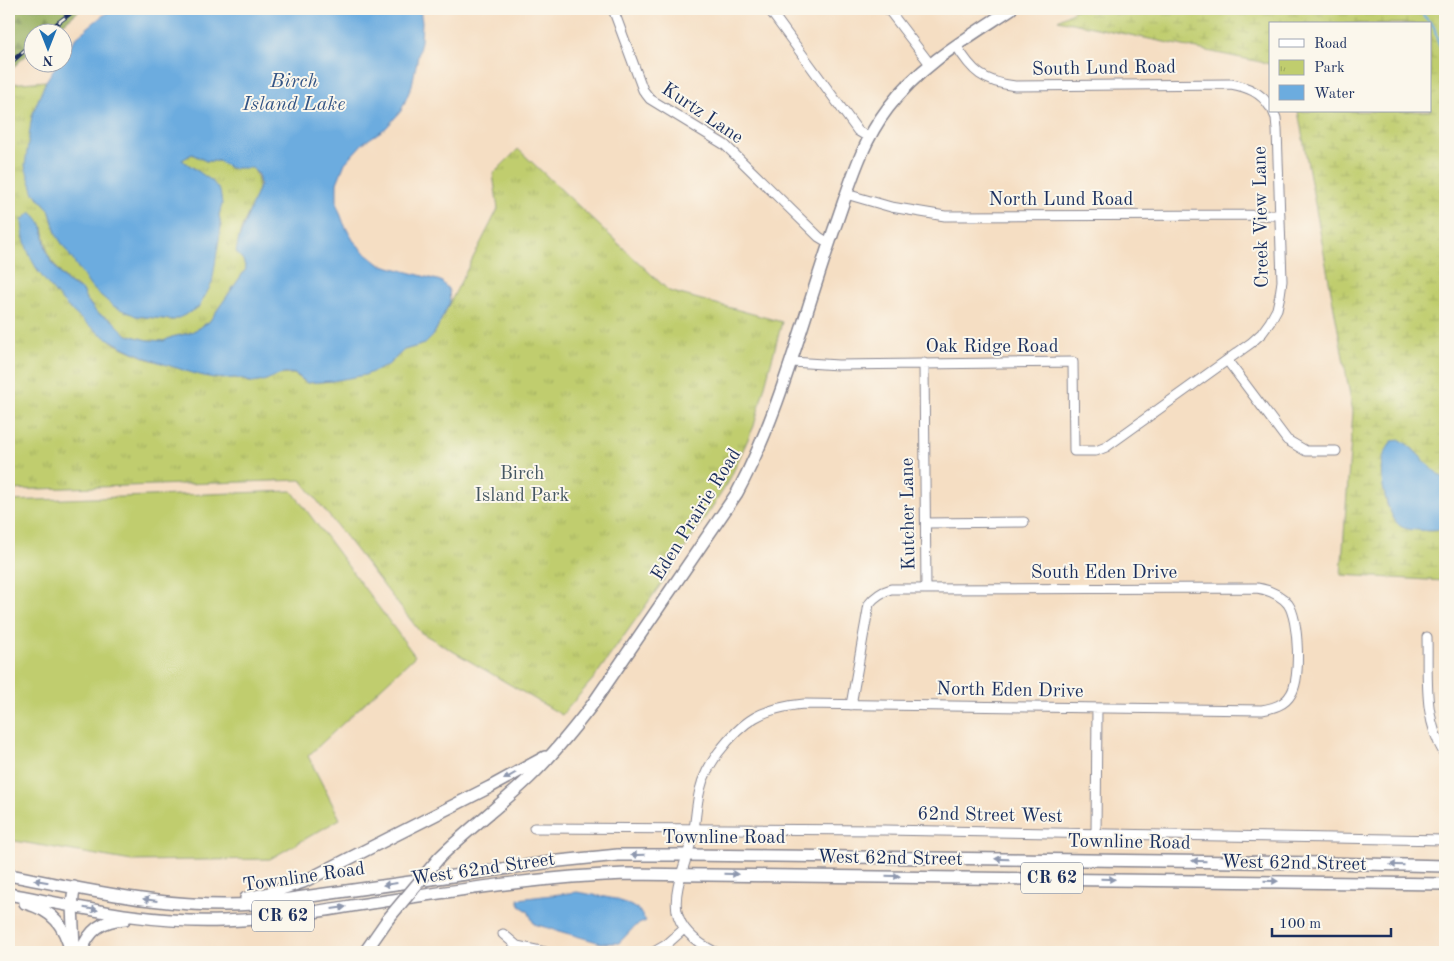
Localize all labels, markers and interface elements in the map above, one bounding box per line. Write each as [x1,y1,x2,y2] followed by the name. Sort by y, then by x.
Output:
[22,22,72,72] north arrow
[1269,22,1432,112] legend
[1314,37,1348,52] text: Road
[42,53,53,67] text: N
[1032,58,1176,80] street label: South Lund Road
[1314,61,1345,76] text: Park
[242,72,345,115] water label: Birch Island Lake
[658,80,746,148] street label: Kurtz Lane
[1314,87,1355,102] text: Water
[1251,146,1273,288] street label: Creek View Lane
[989,191,1134,210] street label: North Lund Road
[925,338,1059,357] street label: Oak Ridge Road
[649,445,745,584] street label: Eden Prairie Road
[899,457,919,571] street label: Kutcher Lane
[475,465,570,506] park label: Birch Island Park
[1031,564,1177,583] street label: South Eden Drive
[936,680,1084,702] street label: North Eden Drive
[504,771,517,780] one-way arrow
[917,805,1063,827] street label: 62nd Street West
[662,829,786,848] street label: Townline Road
[1067,832,1191,854] street label: Townline Road
[817,848,963,870] street label: West 62nd Street
[410,850,556,890] street label: West 62nd Street
[630,851,646,859] one-way arrow
[1221,853,1367,875] street label: West 62nd Street
[993,854,1009,862] one-way arrow
[1191,857,1207,865] one-way arrow
[242,860,366,896] street label: Townline Road
[1388,861,1404,869] one-way arrow
[1021,862,1083,894] road number: CR 62
[723,870,739,878] one-way arrow
[886,872,902,880] one-way arrow
[1101,875,1117,883] one-way arrow
[33,876,49,884] one-way arrow
[1263,877,1279,885] one-way arrow
[382,880,398,888] one-way arrow
[141,895,157,903] one-way arrow
[252,900,314,931] road number: CR 62
[332,904,348,912] one-way arrow
[83,906,99,914] one-way arrow
[1272,906,1390,938] scale bar
[1279,917,1321,932] text: 100 m

